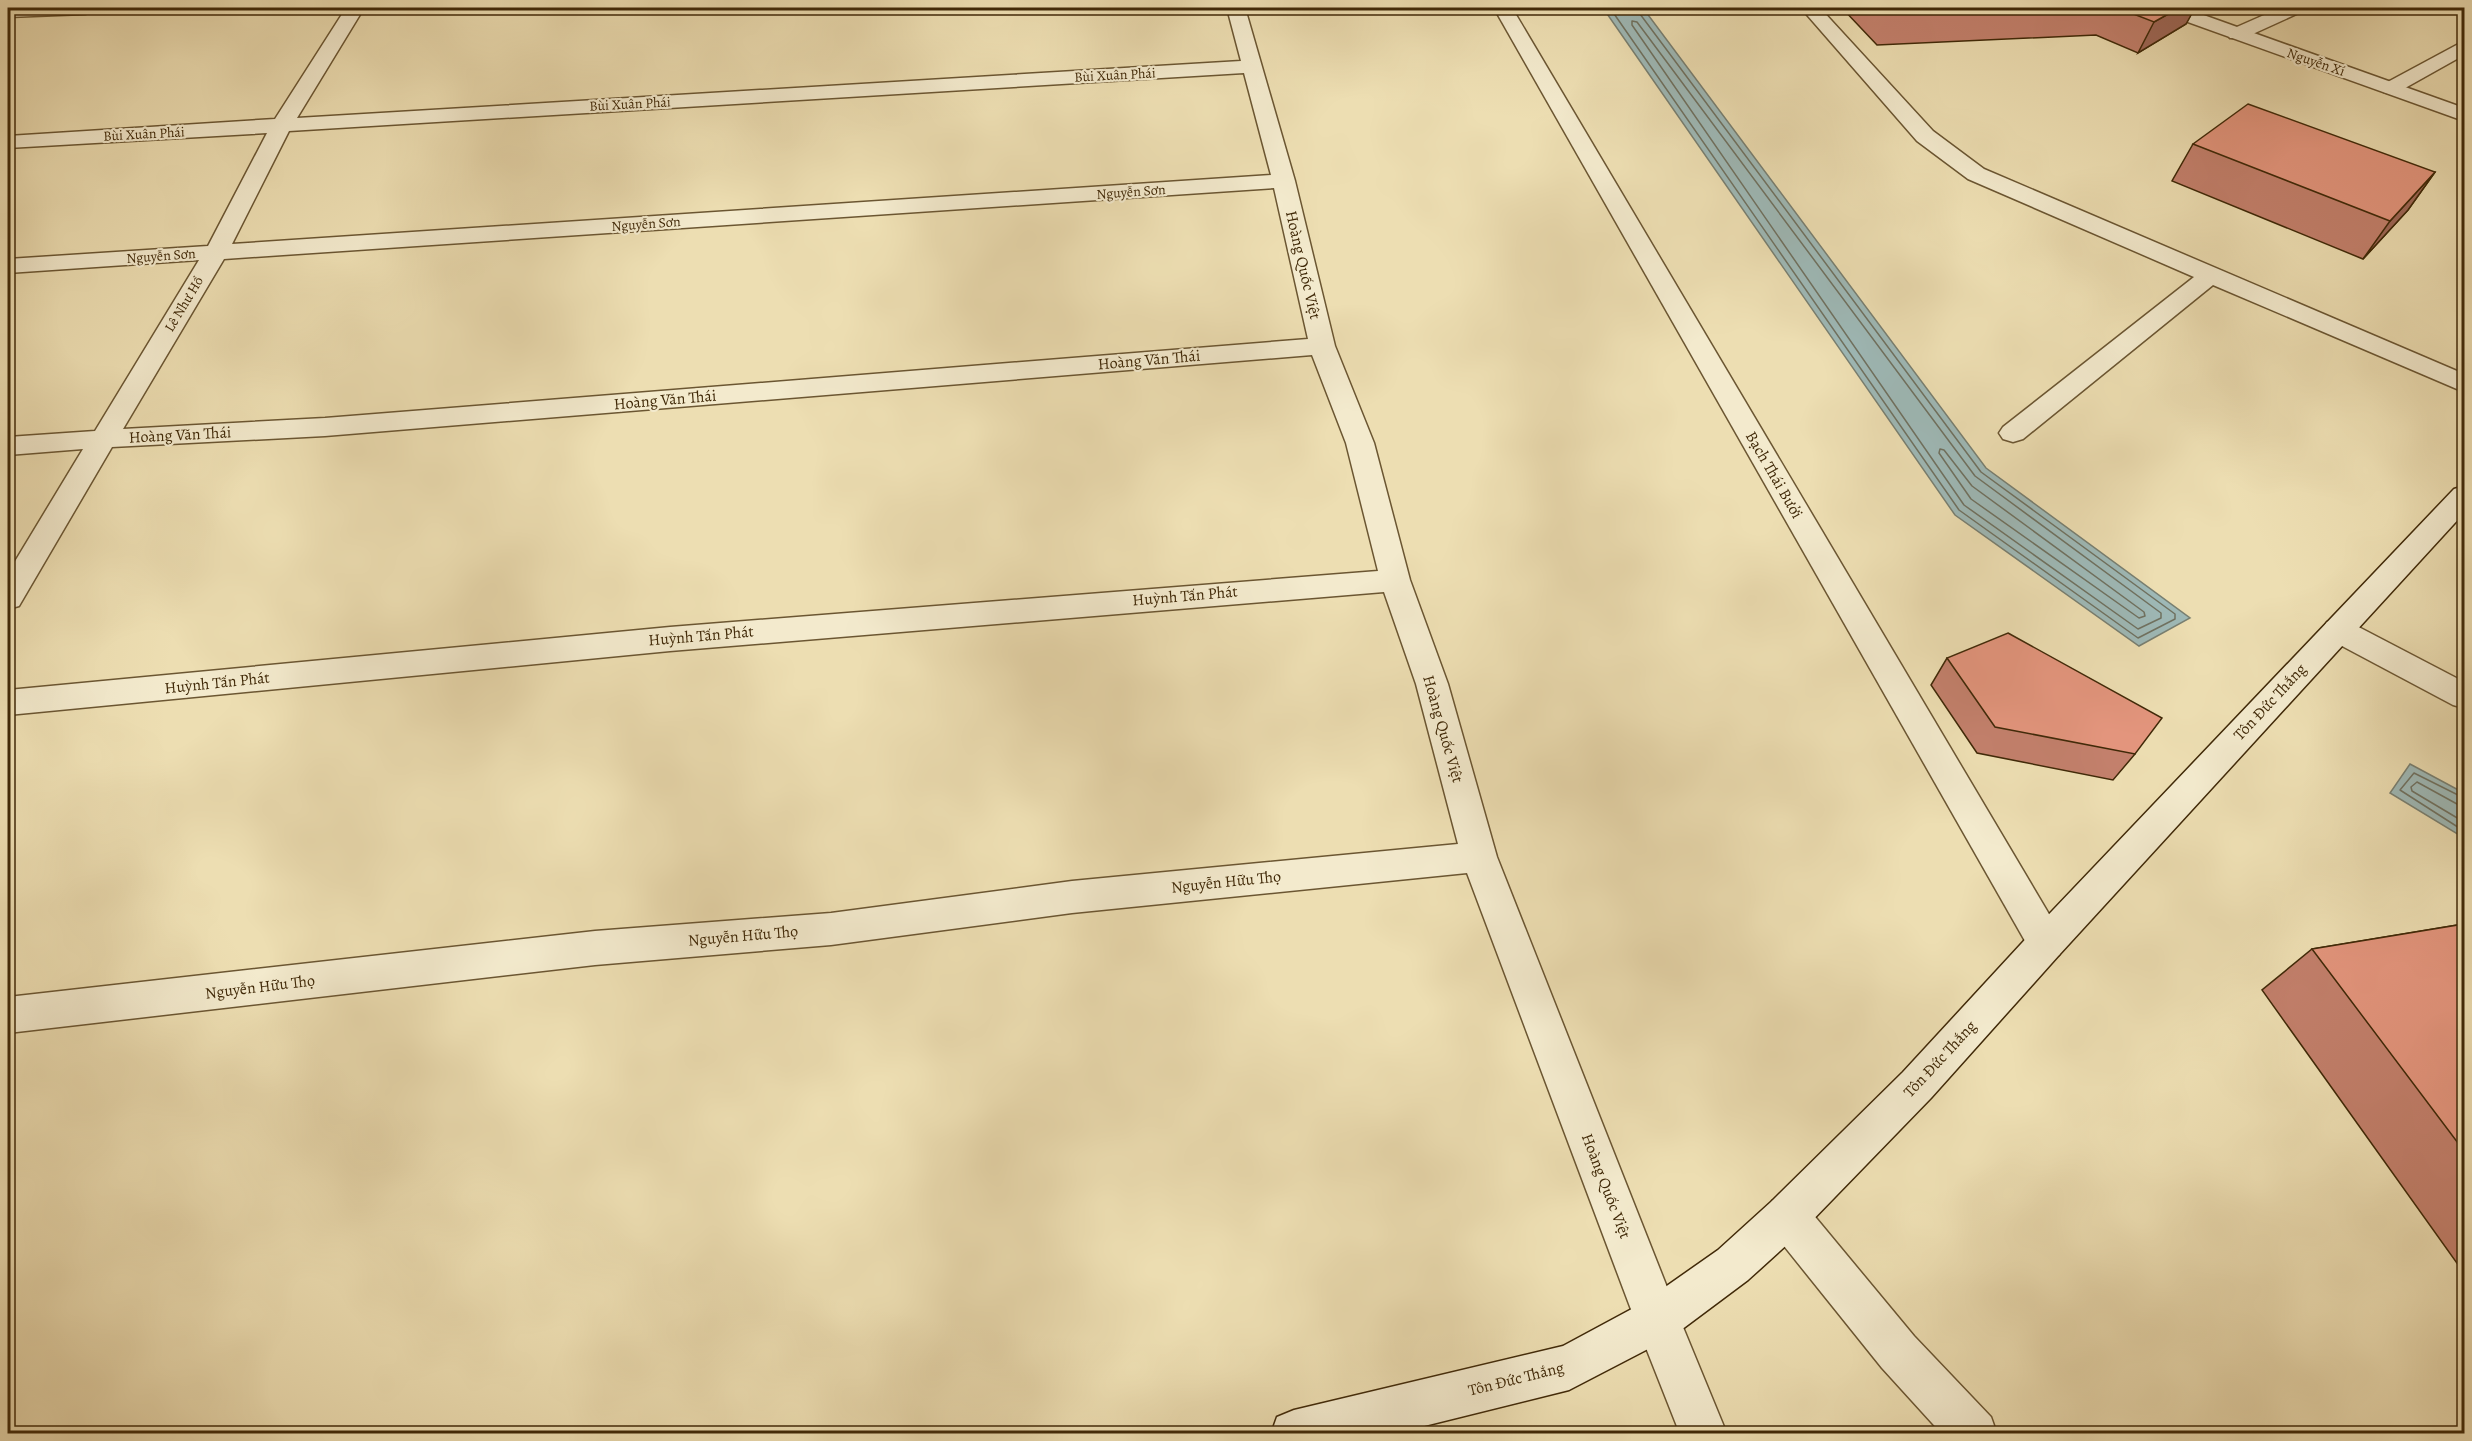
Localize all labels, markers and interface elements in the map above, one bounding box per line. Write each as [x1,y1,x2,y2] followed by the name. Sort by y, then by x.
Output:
[2284,43,2348,81] street label: Nguyễn Xí
[1074,63,1156,87] street label: Bùi Xuân Phái
[589,92,671,116] street label: Bùi Xuân Phái
[103,122,185,146] street label: Bùi Xuân Phái
[1096,180,1166,204] street label: Nguyễn Sơn
[1280,208,1326,322] street label: Hoàng Quốc Việt
[611,212,681,236] street label: Nguyễn Sơn
[126,244,196,268] street label: Nguyễn Sơn
[160,273,208,335] street label: Lê Như Hổ
[1097,345,1201,375] street label: Hoàng Văn Thái
[613,385,717,415] street label: Hoàng Văn Thái
[128,421,232,449] street label: Hoàng Văn Thái
[1740,427,1808,523] street label: Bạch Thái Bưởi
[1131,580,1239,612] street label: Huỳnh Tấn Phát
[647,620,755,652] street label: Huỳnh Tấn Phát
[2229,659,2311,745] street label: Tôn Đức Thắng
[163,667,271,699] street label: Huỳnh Tấn Phát
[1417,673,1469,785] street label: Hoàng Quốc Việt
[1170,865,1282,899] street label: Nguyễn Hữu Thọ
[687,920,799,952] street label: Nguyễn Hữu Thọ
[204,969,316,1005] street label: Nguyễn Hữu Thọ
[1899,1016,1981,1102] street label: Tôn Đức Thắng
[1576,1130,1636,1242] street label: Hoàng Quốc Việt
[1466,1356,1566,1402] street label: Tôn Đức Thắng

